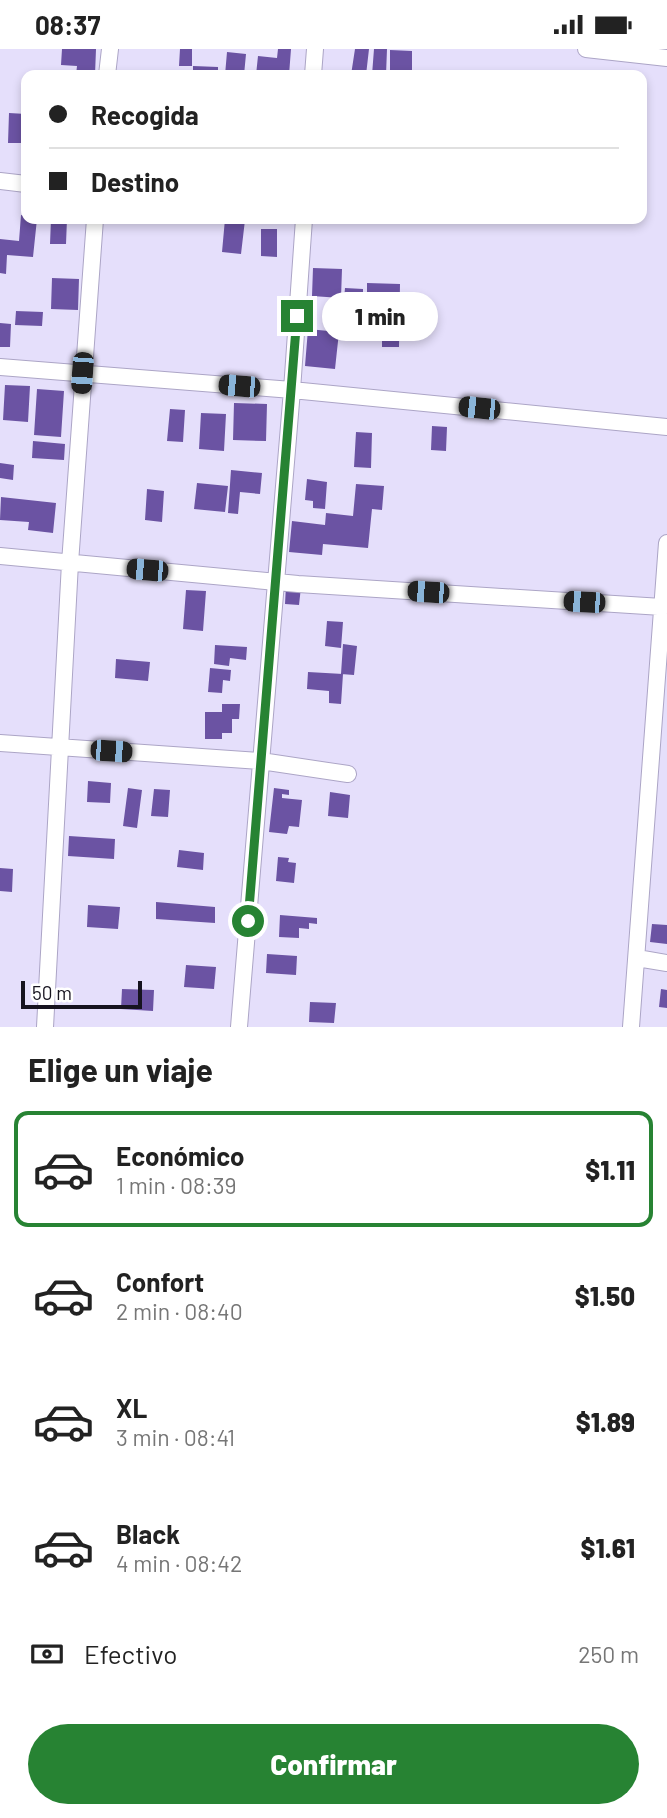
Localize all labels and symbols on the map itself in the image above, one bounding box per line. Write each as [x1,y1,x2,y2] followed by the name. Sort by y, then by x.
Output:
[322,292,437,341] callout: 1 min
[281,300,313,332] route end
[71,351,94,395] car
[218,374,261,398] car
[458,395,501,421] car
[126,558,169,582] car
[407,580,450,604] car
[563,590,606,614] car
[90,739,133,763] car
[232,905,264,937] route start
[21,978,142,1010] scale bar

